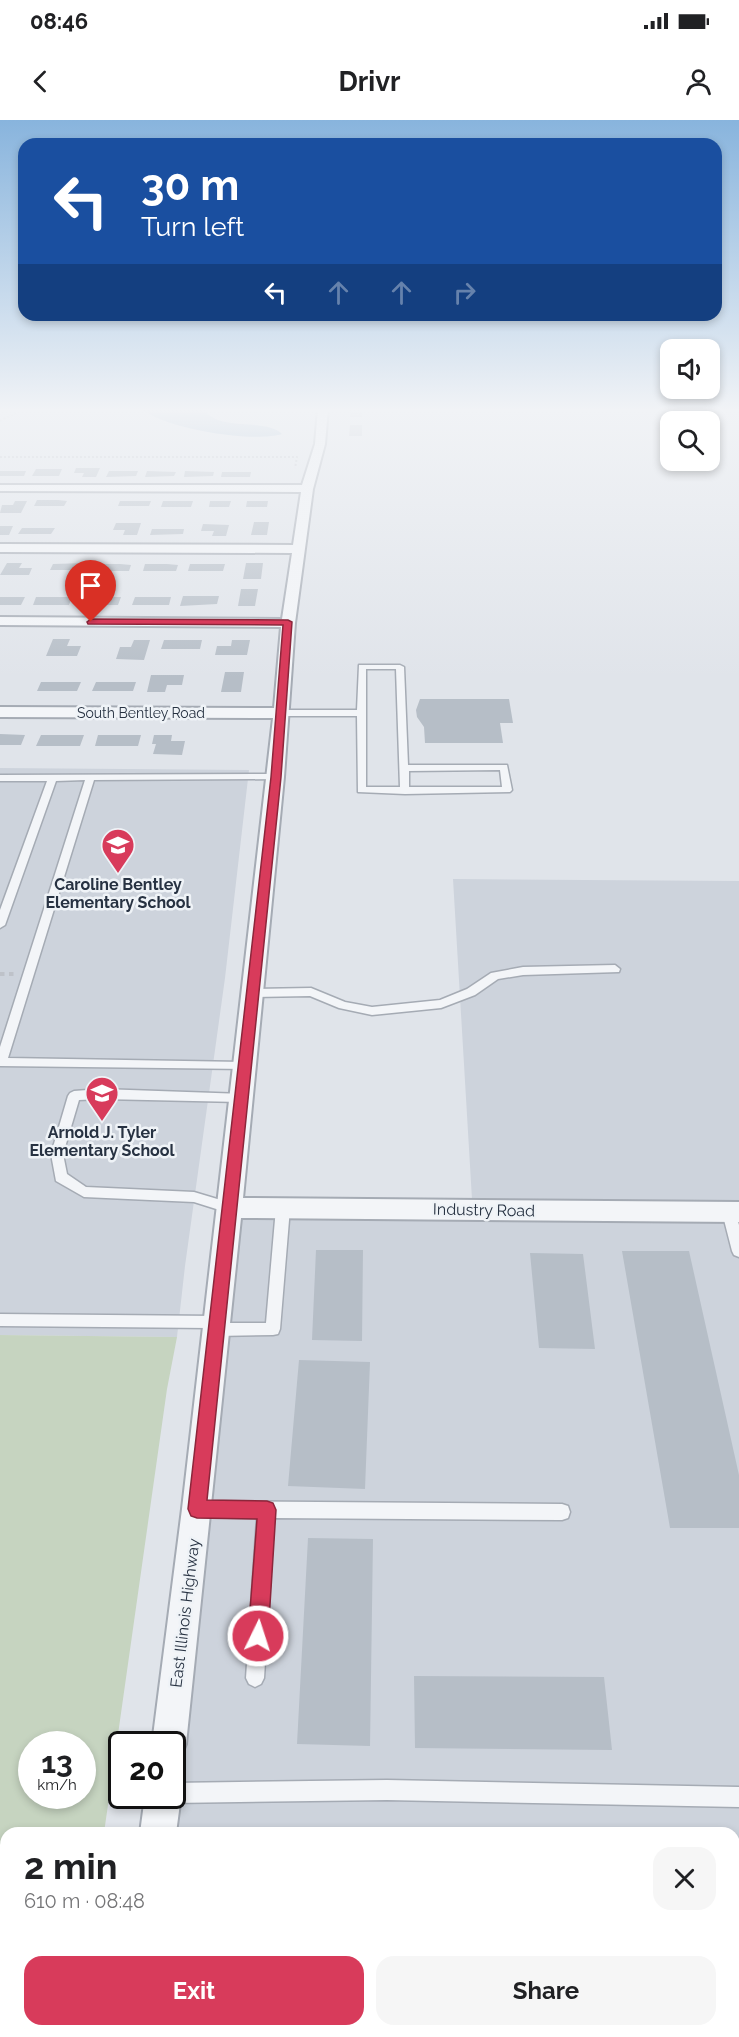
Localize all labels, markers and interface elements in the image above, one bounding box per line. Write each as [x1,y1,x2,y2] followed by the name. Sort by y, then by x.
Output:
[30,8,88,34] text: 08:46
[24,65,57,98] icon: back
[682,65,715,98] icon: person
[339,66,400,97] text: Drivr
[141,161,239,210] text: 30 m
[42,162,120,240] icon: left
[141,211,244,242] text: Turn left
[259,276,292,309] icon: left
[322,276,355,309] icon: ahead
[385,276,418,309] icon: ahead
[448,276,481,309] icon: right
[660,339,720,471] map controls
[660,339,720,399] button: sound
[660,411,720,471] button: search
[65,560,116,622] pin
[74,569,107,602] icon: arrive
[77,705,205,721] street label: South Bentley Road
[100,827,136,874] school or university icon: Caroline Bentley Elementary School
[45,875,191,912] place label: Caroline Bentley Elementary School
[84,1075,120,1122] school or university icon: Arnold J. Tyler Elementary School
[29,1123,175,1160] place label: Arnold J. Tyler Elementary School
[433,1200,535,1220] street label: Industry Road
[166,1537,204,1689] street label: East Illinois Highway
[226,1604,290,1668] position arrow
[108,1731,186,1809] speed limit sign: 20
[41,1745,73,1780] text: 13
[37,1776,77,1794] text: km/h
[24,1845,117,1887] text: 2 min
[653,1847,716,1910] button: close
[24,1889,145,1913] text: 610 m · 08:48
[24,1956,364,2025] button: Exit
[376,1956,716,2025] button: Share

